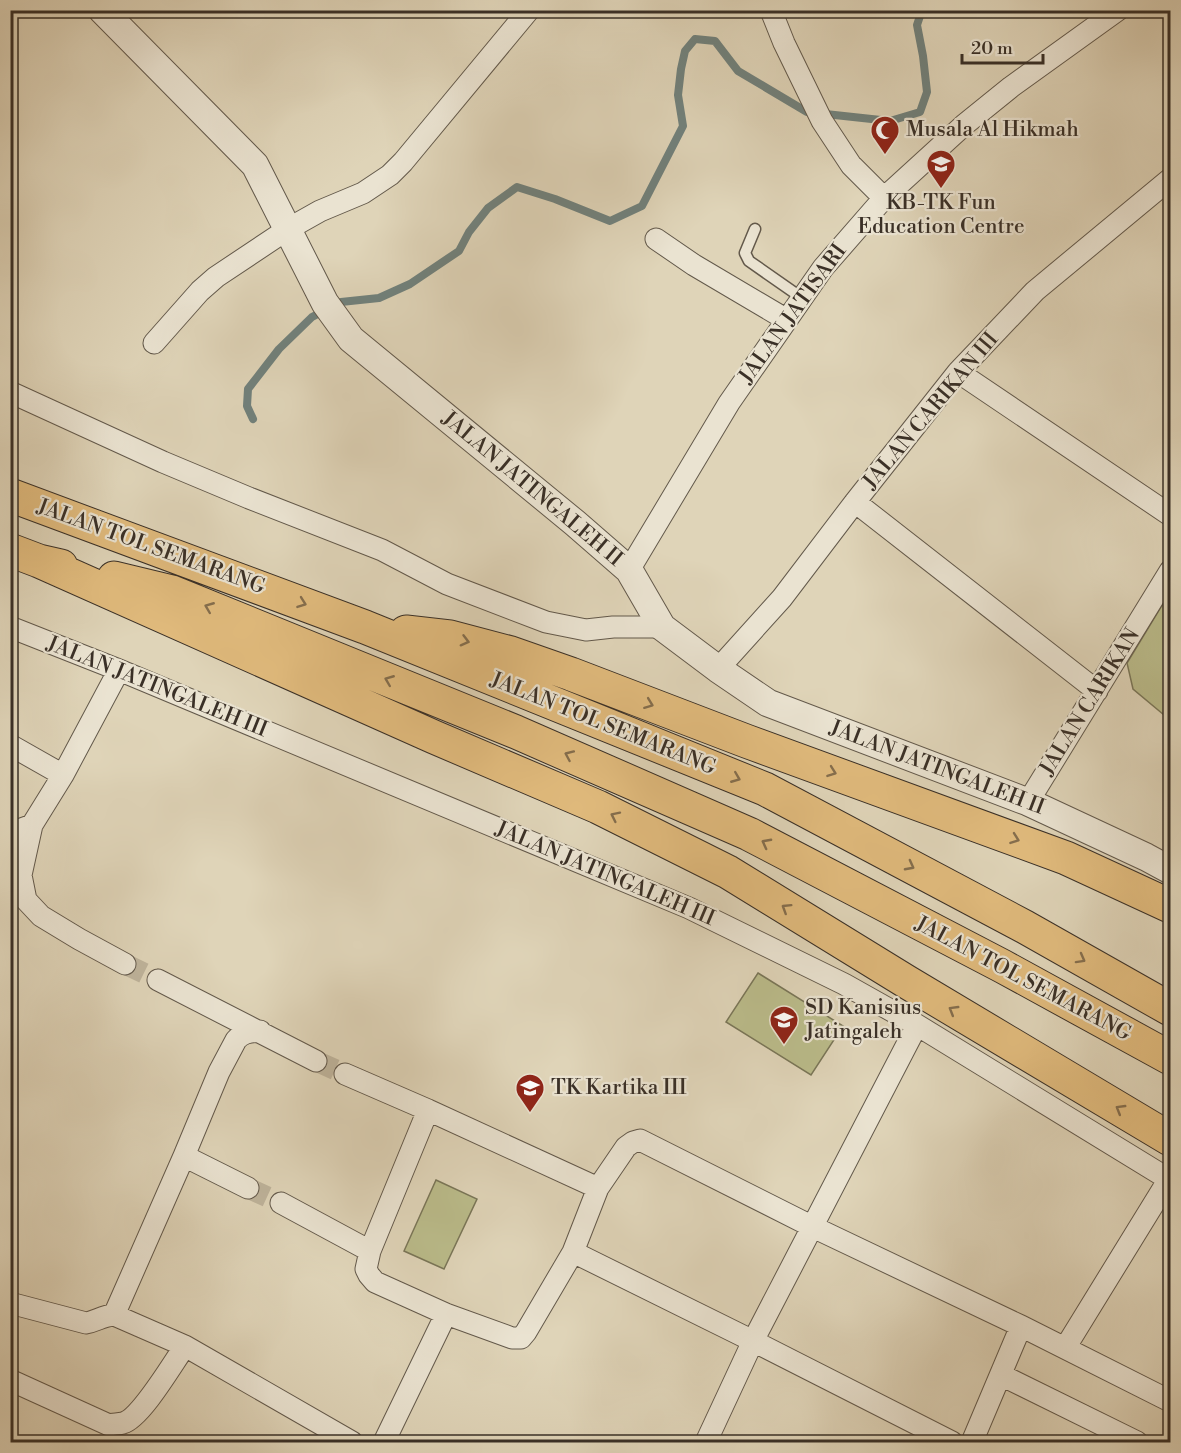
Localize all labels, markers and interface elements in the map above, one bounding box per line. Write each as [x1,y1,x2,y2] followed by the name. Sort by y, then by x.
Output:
[962,27,1043,65] scale bar
[971,37,1013,60] text: 20 m
[869,114,901,156] mosque icon: Musala Al Hikmah
[906,117,1079,143] place label: Musala Al Hikmah
[925,148,957,190] school or university icon: KB-TK Fun Education Centre
[857,190,1025,240] place label: KB-TK Fun Education Centre
[733,239,852,390] street label: JALAN JATISARI
[857,327,1004,496] street label: JALAN CARIKAN III
[436,405,628,572] street label: JALAN JATINGALEH II
[33,493,269,601] street label: JALAN TOL SEMARANG
[296,596,306,609] one-way arrow
[204,602,215,614] one-way arrow
[1034,623,1146,781] street label: JALAN CARIKAN
[42,630,271,743] street label: JALAN JATINGALEH III
[460,633,470,646] one-way arrow
[486,666,720,781] street label: JALAN TOL SEMARANG
[384,675,395,687] one-way arrow
[643,697,654,709] one-way arrow
[825,715,1048,821] street label: JALAN JATINGALEH II
[565,751,576,763] one-way arrow
[826,765,837,778] one-way arrow
[730,771,741,783] one-way arrow
[610,812,621,823] one-way arrow
[491,816,719,932] street label: JALAN JATINGALEH III
[1009,832,1020,845] one-way arrow
[762,839,773,850] one-way arrow
[903,859,914,870] one-way arrow
[782,904,792,916] one-way arrow
[910,911,1136,1047] street label: JALAN TOL SEMARANG
[1075,951,1085,963] one-way arrow
[804,995,921,1045] place label: SD Kanisius Jatingaleh
[768,1004,800,1046] school or university icon: SD Kanisius Jatingaleh
[949,1005,959,1017] one-way arrow
[514,1072,546,1114] school or university icon: TK Kartika III
[551,1075,687,1101] place label: TK Kartika III
[1116,1105,1126,1117] one-way arrow

